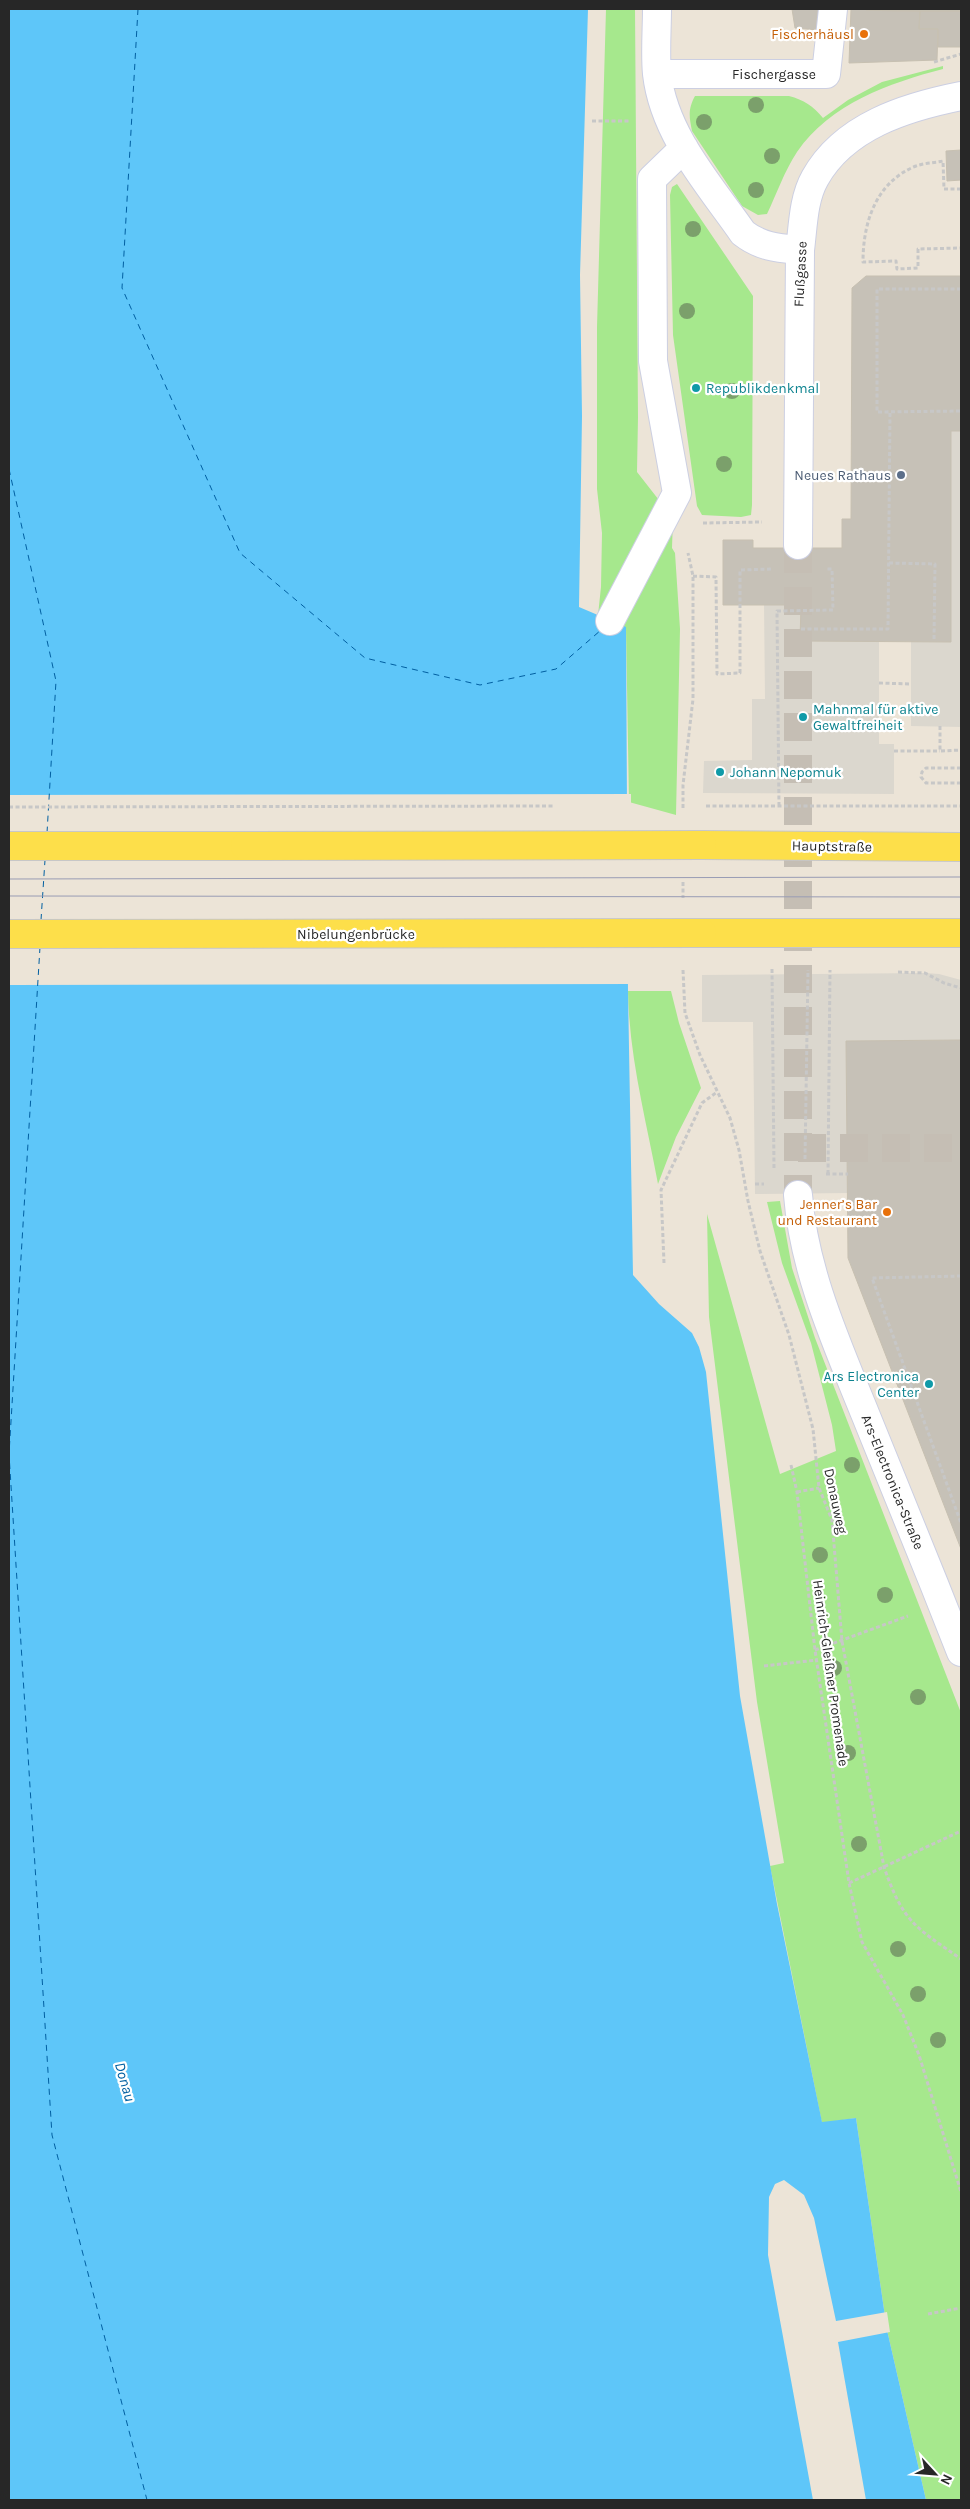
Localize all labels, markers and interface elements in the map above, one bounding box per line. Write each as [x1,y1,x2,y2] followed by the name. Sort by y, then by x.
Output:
[771,26,854,43] place label: Fischerhäusl
[858,28,870,40] marker: Fischerhäusl
[732,66,816,83] street label: Fischergasse
[790,241,811,307] street label: Flußgasse
[706,380,819,397] place label: Republikdenkmal
[690,382,702,394] marker: Republikdenkmal
[794,467,891,484] place label: Neues Rathaus
[895,469,907,481] marker: Neues Rathaus
[813,701,938,734] place label: Mahnmal für aktive Gewaltfreiheit
[797,711,809,723] marker: Mahnmal für aktive Gewaltfreiheit
[730,764,842,781] place label: Johann Nepomuk
[714,766,726,778] marker: Johann Nepomuk
[792,837,872,856] street label: Hauptstraße
[297,926,415,943] street label: Nibelungenbrücke
[777,1196,878,1229] place label: Jenner’s Bar und Restaurant
[881,1206,893,1218] marker: Jenner’s Bar und Restaurant
[823,1368,920,1401] place label: Ars Electronica Center
[923,1378,935,1390] marker: Ars Electronica Center
[858,1412,927,1552] street label: Ars-Electronica-Straße
[820,1467,851,1536] street label: Donauweg
[809,1579,852,1767] street label: Heinrich-Gleißner Promenade
[111,2060,139,2104] water label: Donau
[910,2449,960,2499] north arrow
[936,2471,956,2488] text: N

